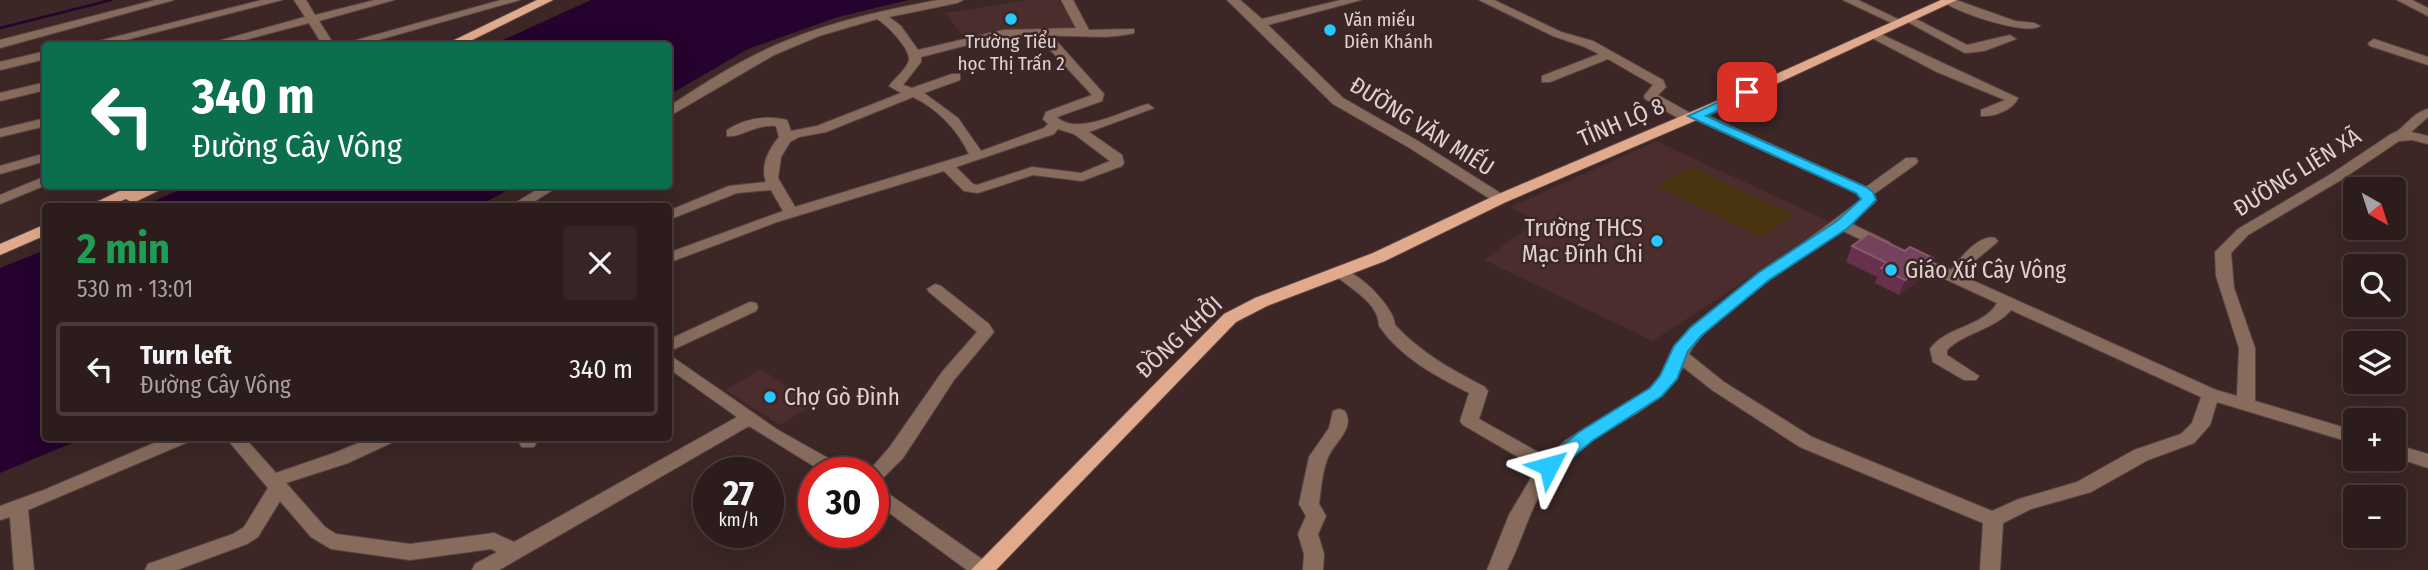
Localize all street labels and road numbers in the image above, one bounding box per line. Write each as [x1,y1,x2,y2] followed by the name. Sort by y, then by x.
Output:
[1345,68,1501,182] street label: ĐƯỜNG VĂN MIẾU
[1573,89,1668,153] street label: TỈNH LỘ 8
[2228,122,2366,222] street label: ĐƯỜNG LIÊN XÃ
[1127,287,1228,384] street label: ĐỒNG KHỞI

